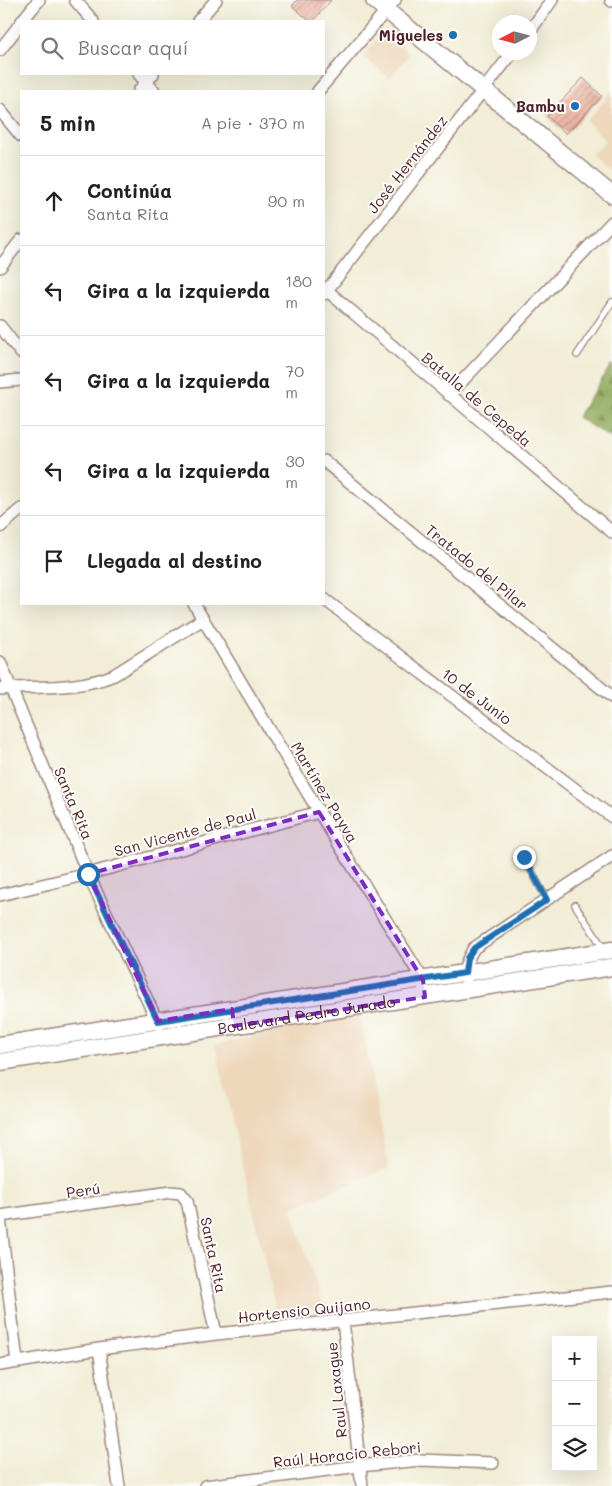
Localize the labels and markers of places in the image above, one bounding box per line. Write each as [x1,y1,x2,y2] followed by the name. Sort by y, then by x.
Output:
[379,25,443,45] place label: Migueles
[447,29,459,41] marker: Migueles
[516,96,565,116] place label: Bambu
[569,100,581,112] marker: Bambu

